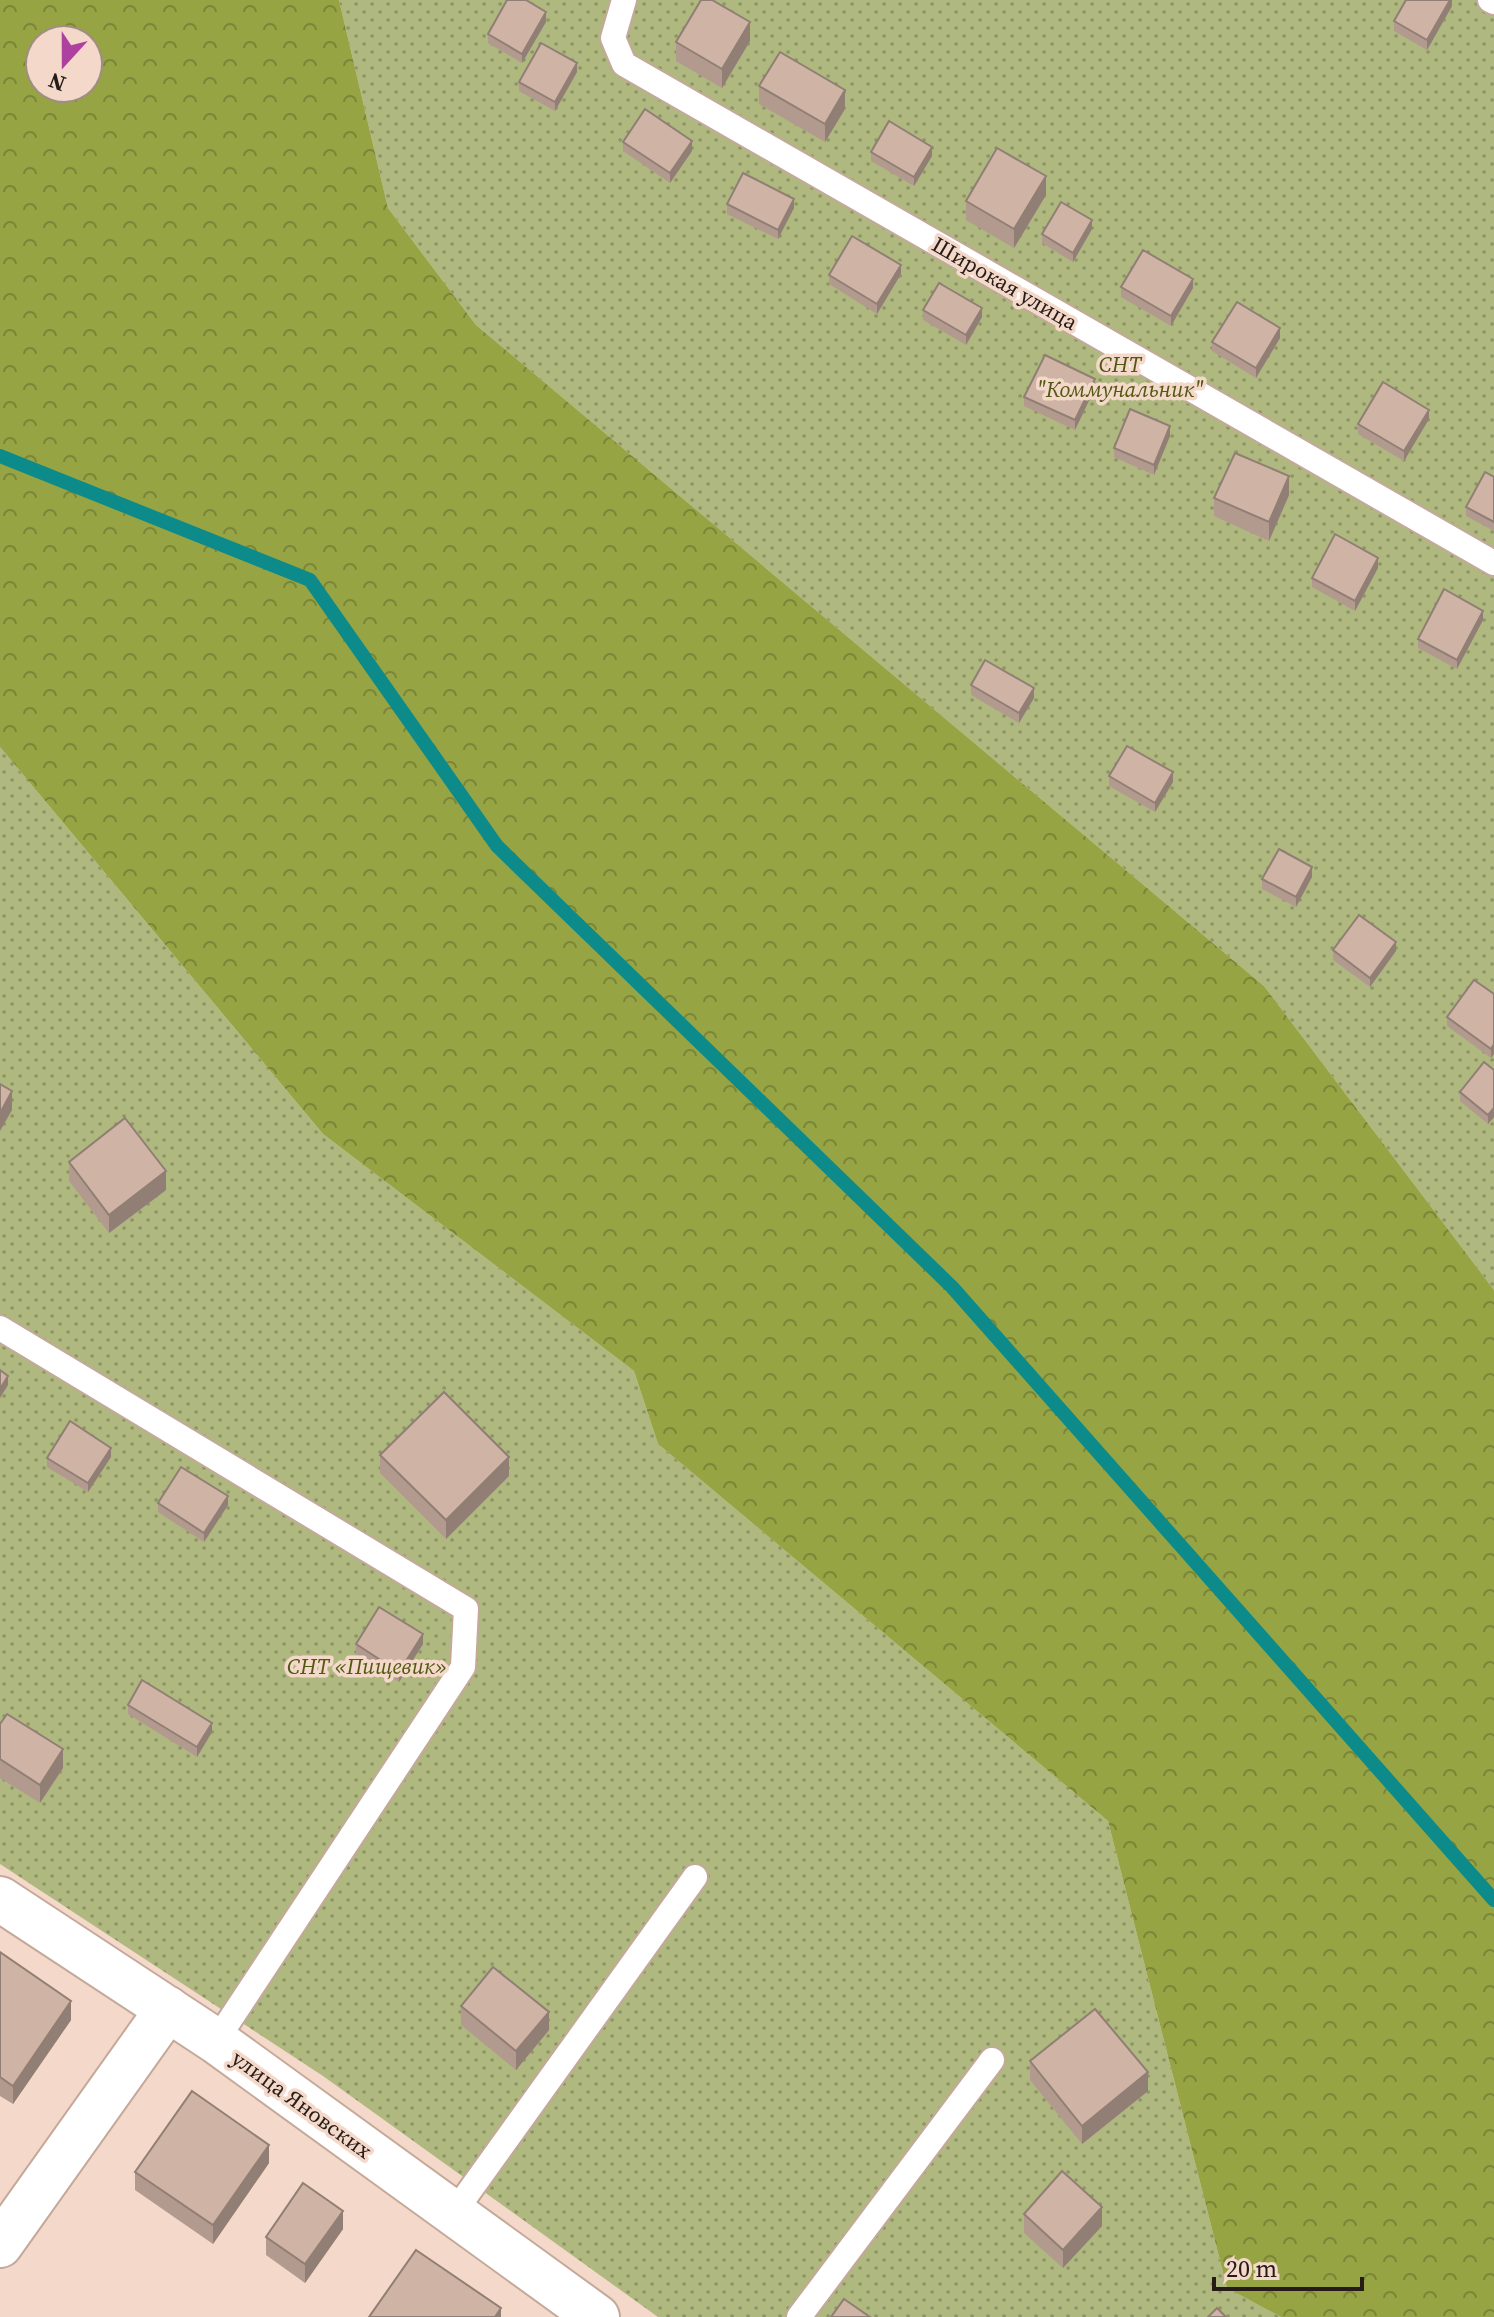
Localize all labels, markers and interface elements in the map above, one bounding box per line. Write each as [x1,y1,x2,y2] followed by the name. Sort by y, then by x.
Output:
[24,24,104,104] north arrow
[44,66,70,100] text: N
[927,229,1084,337] street label: Широкая улица
[1036,349,1204,404] park label: СНТ "Коммунальник"
[287,1651,447,1681] park label: СНТ «Пищевик»
[226,2043,379,2165] street label: улица Яновских
[1214,2241,1362,2291] scale bar
[1226,2252,1277,2285] text: 20 m

